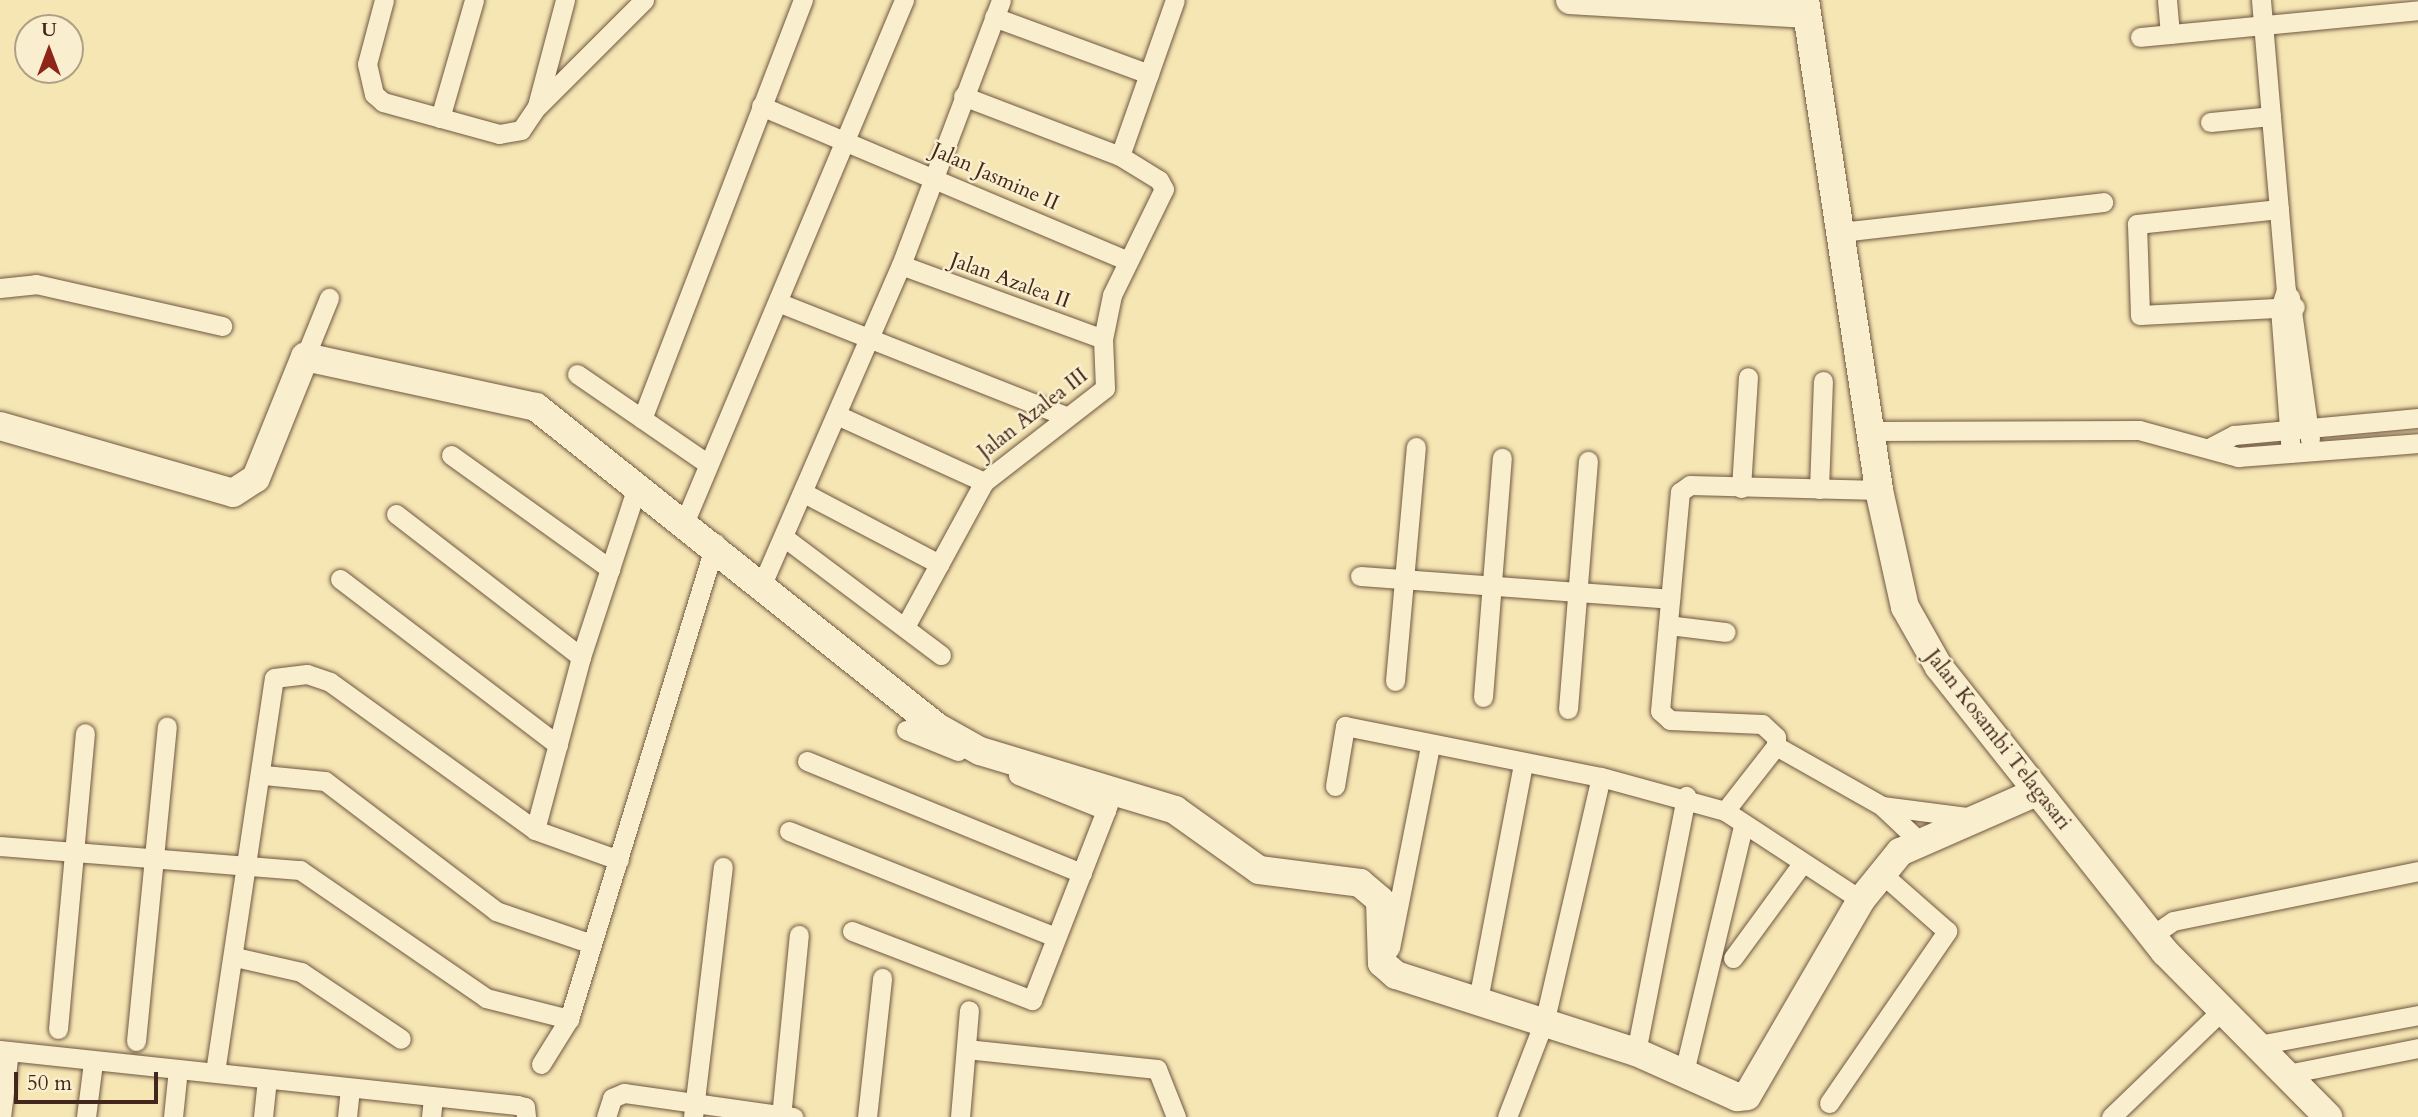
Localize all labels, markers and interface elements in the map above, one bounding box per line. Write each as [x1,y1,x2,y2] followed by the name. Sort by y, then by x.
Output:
[14,14,84,84] north arrow
[41,17,57,43] text: U
[928,138,1062,216] street label: Jalan Jasmine II
[947,248,1073,314] street label: Jalan Azalea II
[973,363,1093,465] street label: Jalan Azalea III
[1920,645,2076,835] street label: Jalan Kosambi Telagasari
[18,1058,161,1102] scale bar
[27,1069,72,1098] text: 50 m

